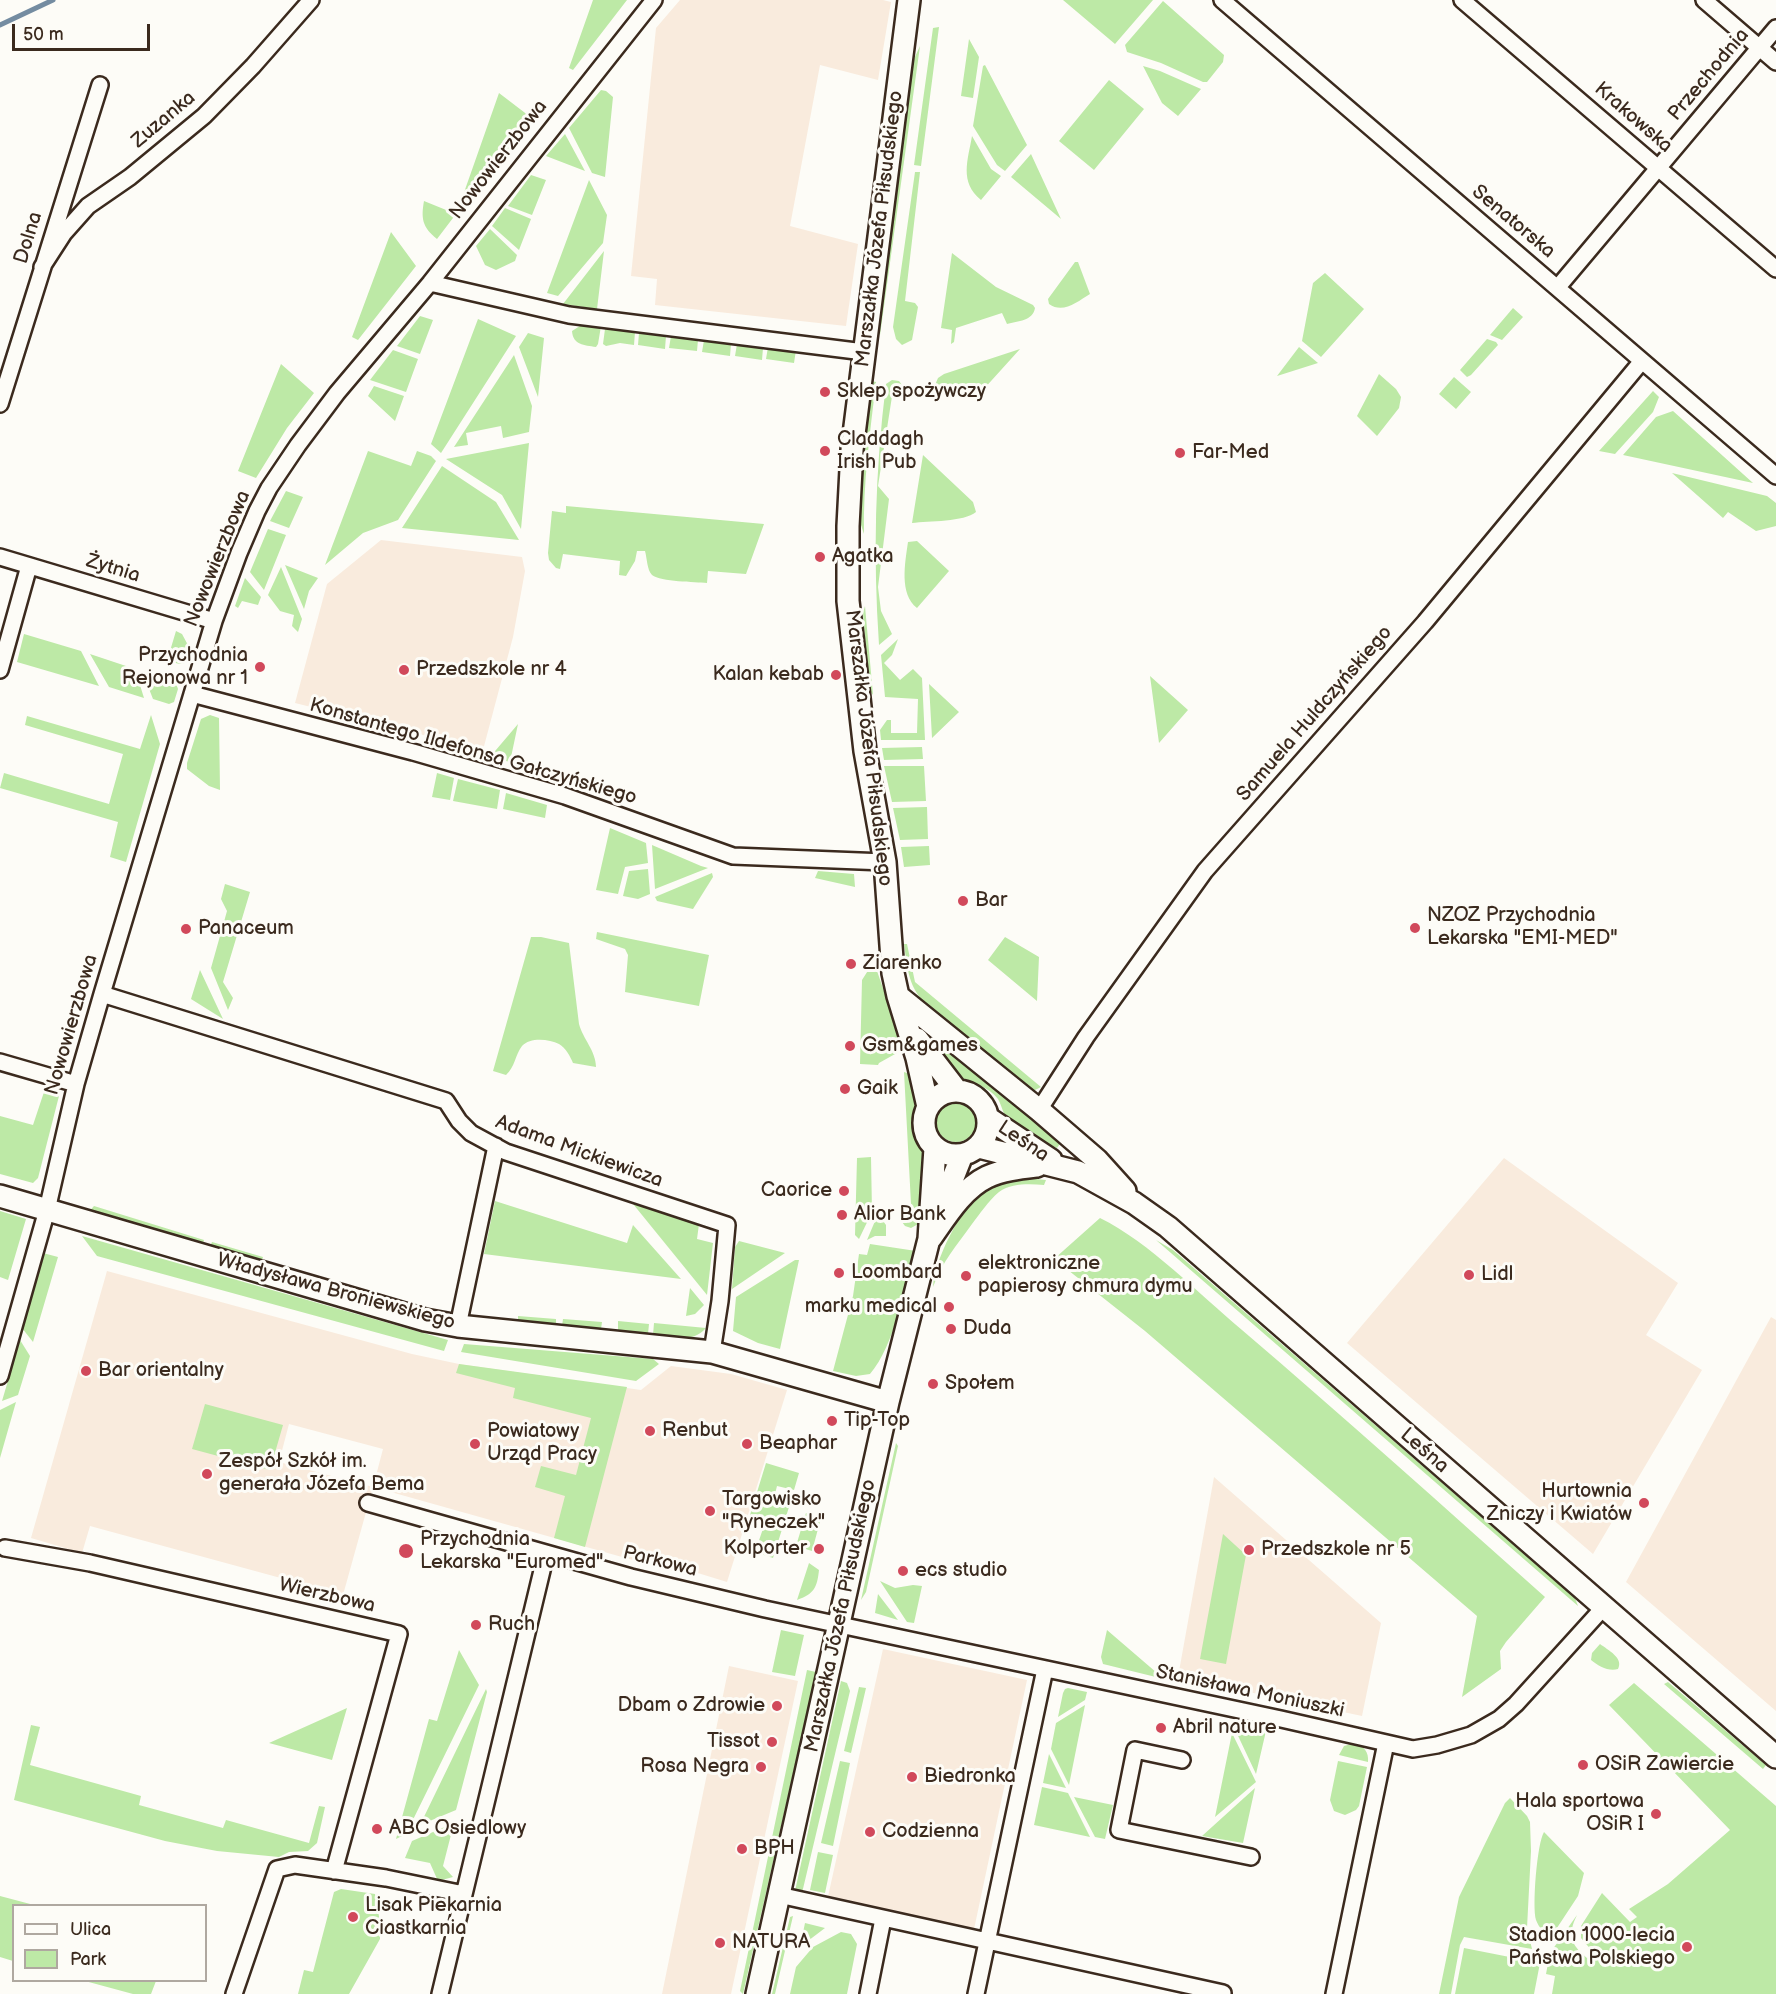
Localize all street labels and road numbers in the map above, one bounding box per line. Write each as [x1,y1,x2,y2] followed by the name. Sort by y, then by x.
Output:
[1663,24,1755,126] street label: Przechodnia
[1589,78,1677,158] street label: Krakowska
[127,86,201,154] street label: Zuzanka
[851,89,909,369] street label: Marszałka Józefa Piłsudskiego
[445,95,553,225] street label: Nowowierzbowa
[1466,180,1560,264] street label: Senatorska
[10,209,48,267] street label: Dolna
[180,487,256,631] street label: Nowowierzbowa
[83,550,143,588] street label: Żytnia
[839,608,897,888] street label: Marszałka Józefa Piłsudskiego
[1232,621,1398,807] street label: Samuela Huldczyńskiego
[307,694,639,810] street label: Konstantego Ildefonsa Gałczyńskiego
[40,952,104,1098] street label: Nowowierzbowa
[492,1111,666,1193] street label: Adama Mickiewicza
[993,1116,1053,1168] street label: Leśna
[214,1249,458,1335] street label: Władysława Broniewskiego
[1395,1423,1453,1479] street label: Leśna
[800,1477,882,1755] street label: Marszałka Józefa Piłsudskiego
[620,1541,700,1583] street label: Parkowa
[277,1573,377,1619] street label: Wierzbowa
[1154,1660,1346,1724] street label: Stanisława Moniuszki

